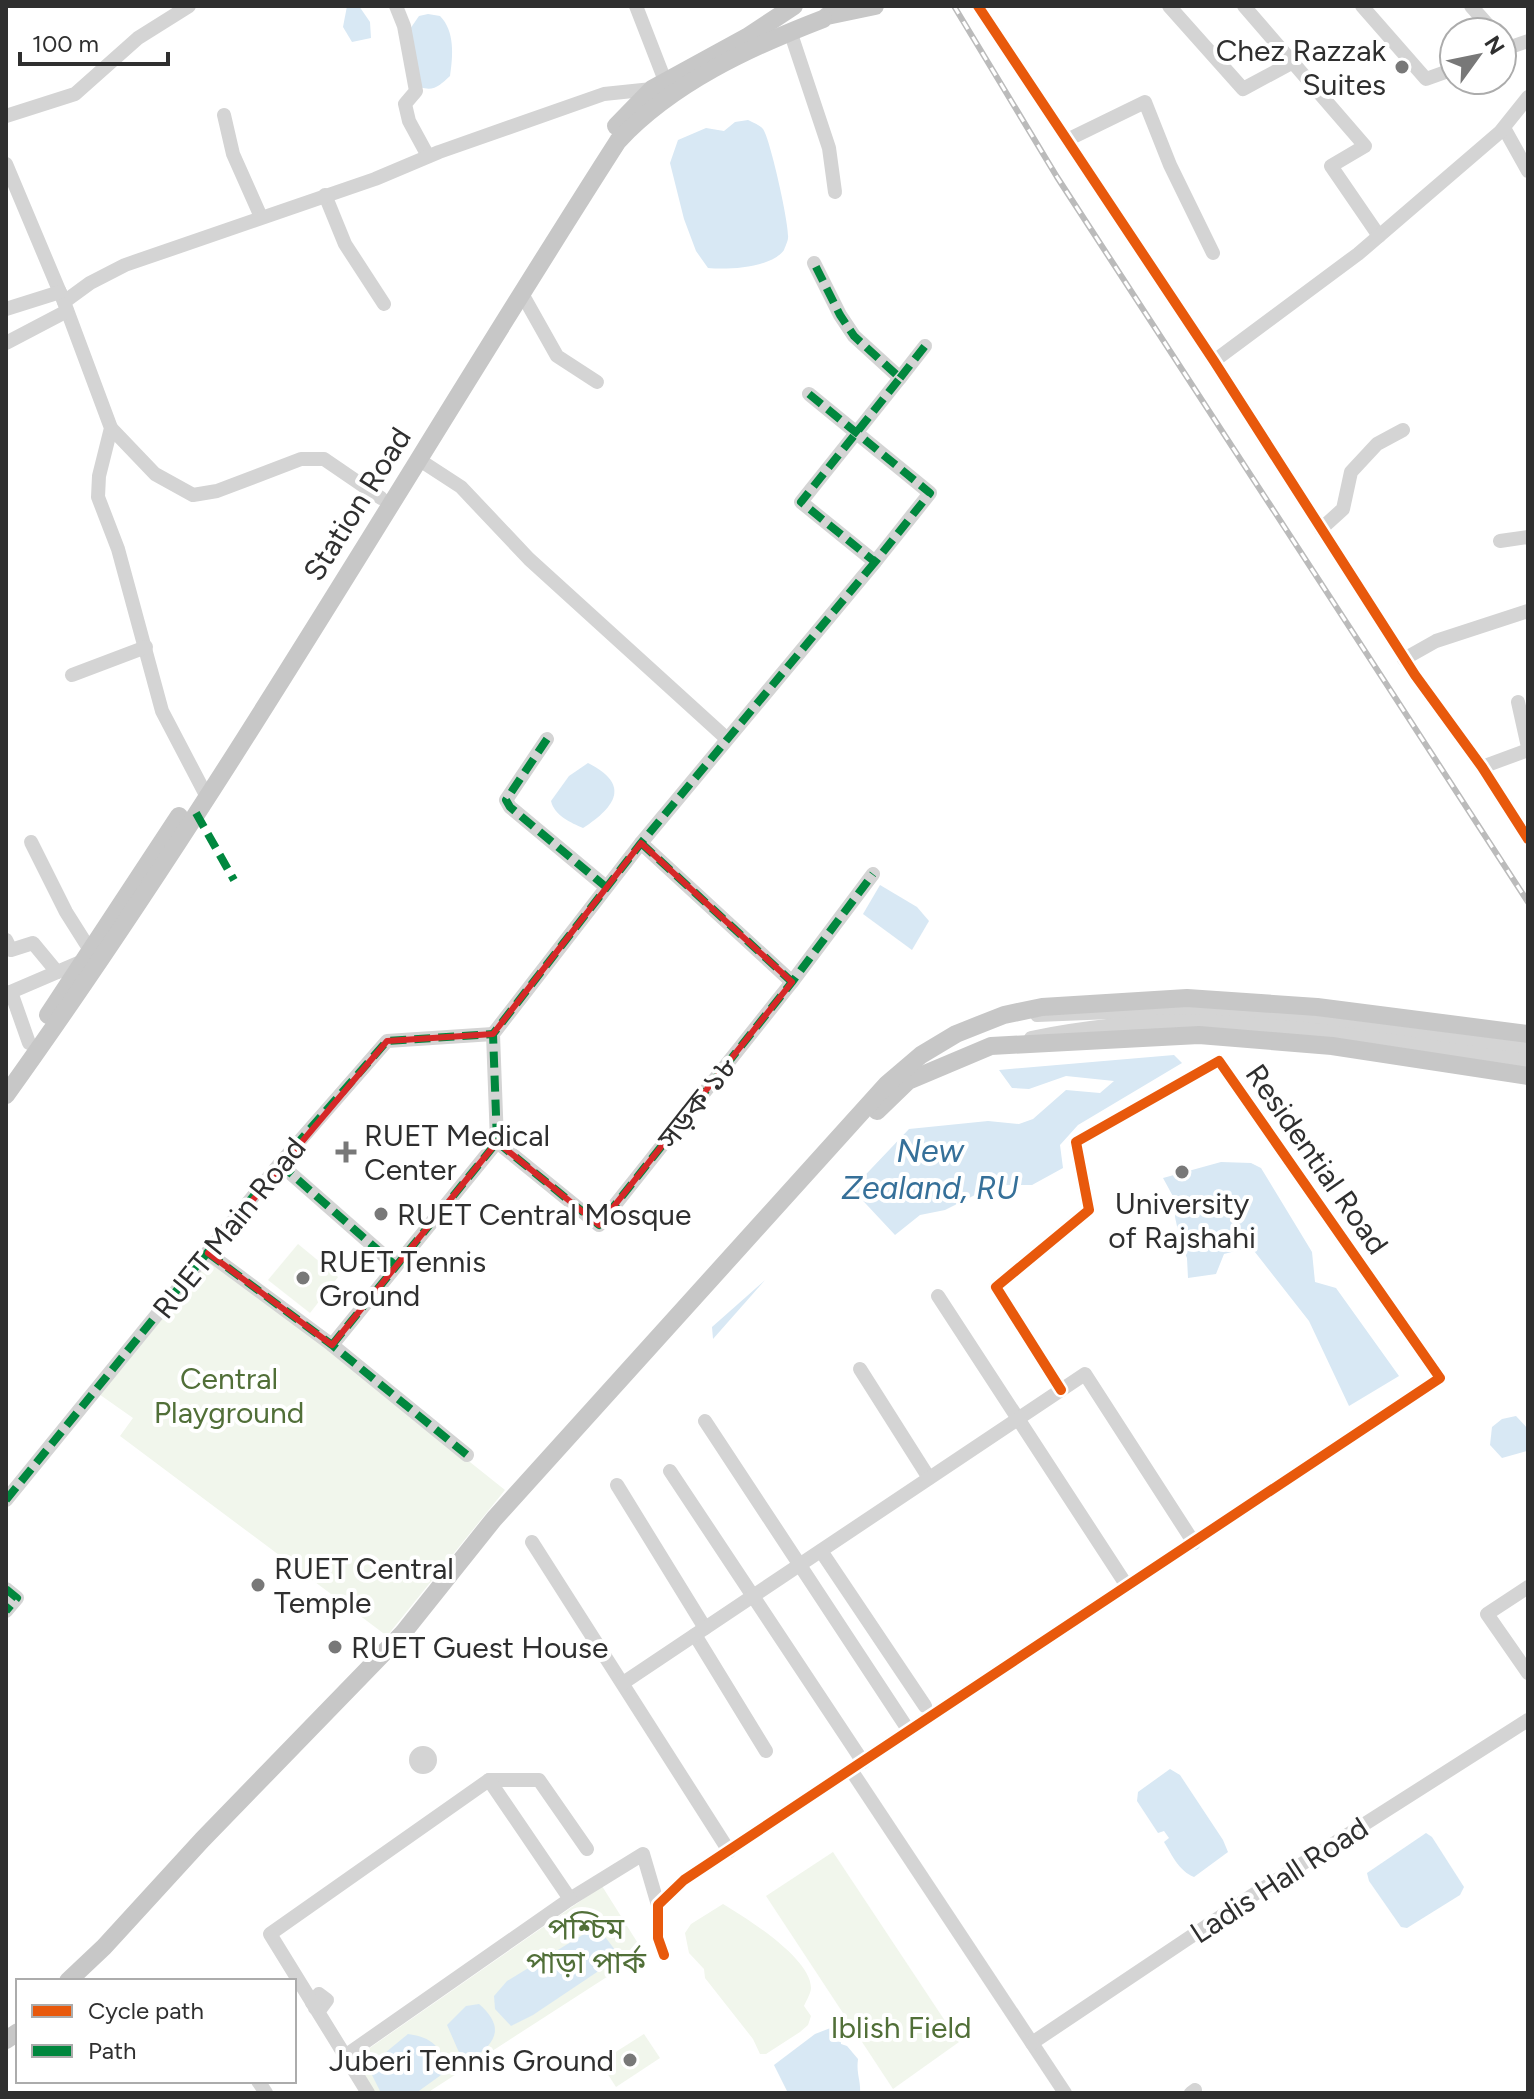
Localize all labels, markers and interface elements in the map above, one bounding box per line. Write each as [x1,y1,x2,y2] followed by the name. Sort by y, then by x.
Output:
[20,16,168,66] scale bar
[1438,16,1518,96] north arrow
[32,29,99,58] text: 100 m
[1478,31,1510,60] text: N
[1216,32,1386,103] place label: Chez Razzak Suites
[1393,58,1411,76] marker: Chez Razzak Suites
[295,420,419,588] street label: Station Road
[649,1048,745,1156] street label: সড়ক ১৮
[1238,1057,1396,1261] street label: Residential Road
[364,1117,550,1188] place label: RUET Medical Center
[145,1130,313,1326] street label: RUET Main Road
[841,1132,1019,1207] water label: New Zealand, RU
[335,1141,357,1163] marker: RUET Medical Center
[1173,1163,1191,1181] marker: University of Rajshahi
[1108,1185,1256,1256] place label: University of Rajshahi
[397,1196,691,1233] place label: RUET Central Mosque
[372,1205,390,1223] marker: RUET Central Mosque
[319,1243,486,1314] place label: RUET Tennis Ground
[294,1269,312,1287] marker: RUET Tennis Ground
[154,1360,304,1431] park label: Central Playground
[274,1550,454,1621] place label: RUET Central Temple
[249,1576,267,1594] marker: RUET Central Temple
[351,1629,608,1666] place label: RUET Guest House
[326,1638,344,1656] marker: RUET Guest House
[1183,1809,1375,1951] street label: Ladis Hall Road
[526,1910,647,1981] park label: পশ্চিম পাড়া পার্ক
[16,1979,296,2083] legend
[88,1996,204,2025] text: Cycle path
[830,2009,972,2046] park label: Iblish Field
[88,2036,136,2065] text: Path
[329,2042,614,2079] place label: Juberi Tennis Ground
[621,2051,639,2069] marker: Juberi Tennis Ground

